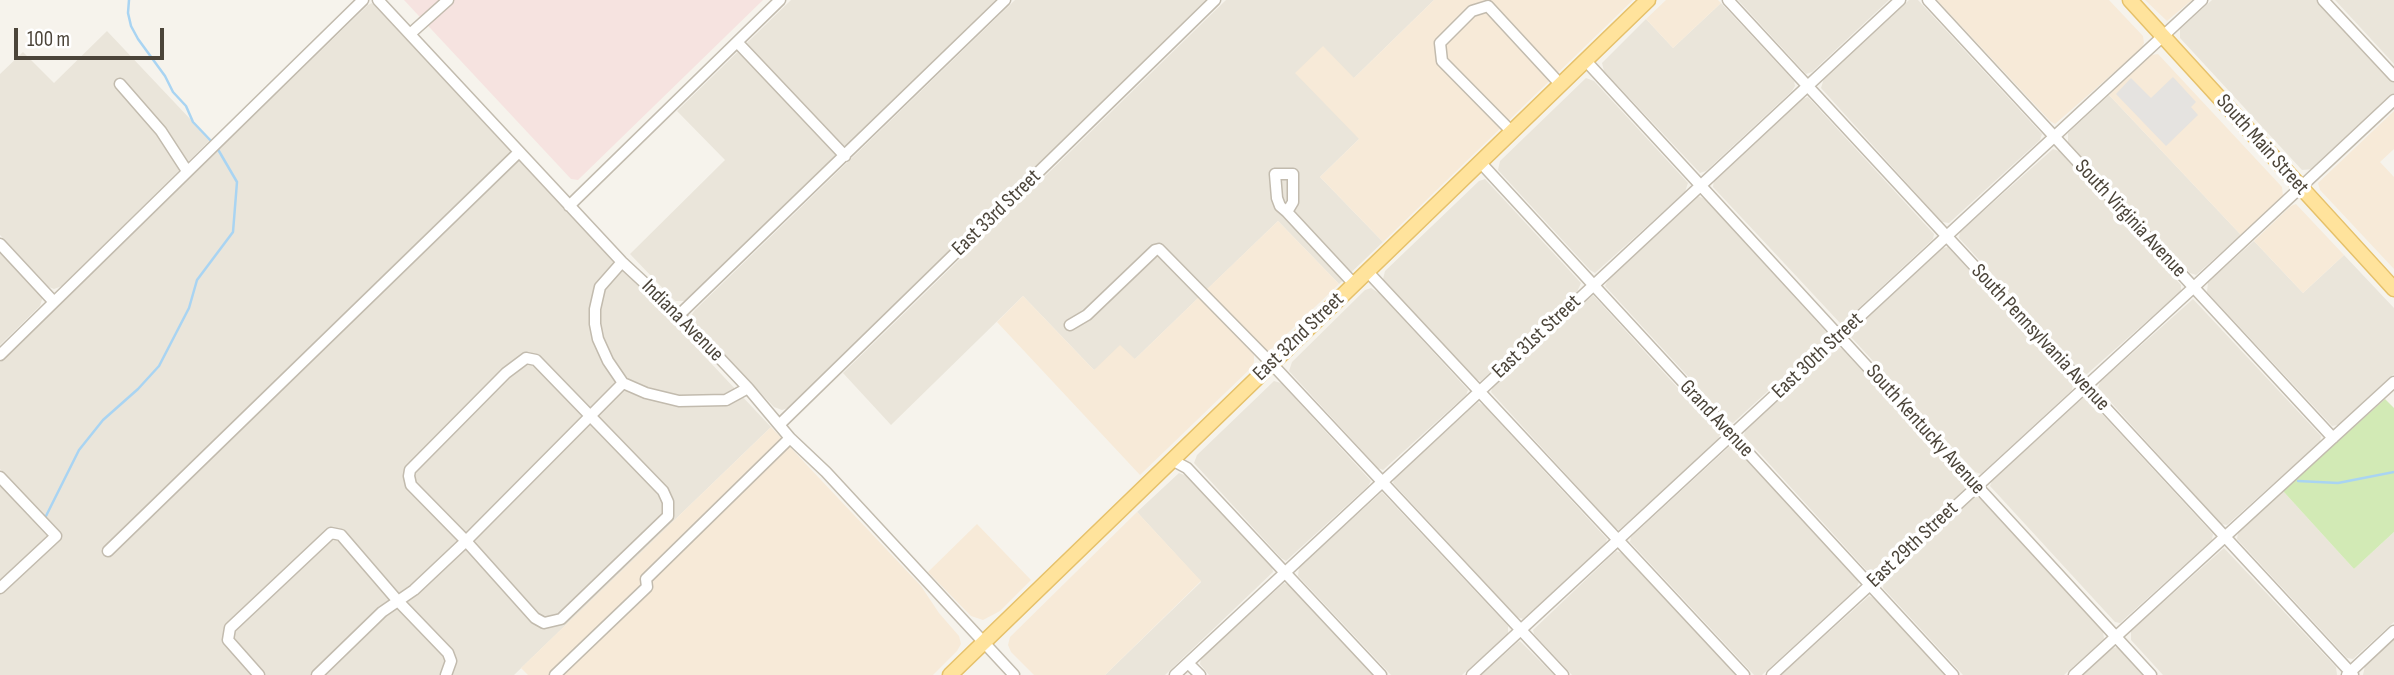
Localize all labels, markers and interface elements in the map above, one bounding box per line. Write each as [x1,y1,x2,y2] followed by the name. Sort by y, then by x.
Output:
[18,14,168,58] scale bar
[27,27,70,52] text: 100 m
[2210,90,2314,200] street label: South Main Street
[2069,155,2191,283] street label: South Virginia Avenue
[947,165,1047,261] street label: East 33rd Street
[1965,259,2115,417] street label: South Pennsylvania Avenue
[636,275,728,367] street label: Indiana Avenue
[1248,287,1350,387] street label: East 32nd Street
[1488,290,1586,384] street label: East 31st Street
[1767,308,1869,404] street label: East 30th Street
[1860,360,1990,500] street label: South Kentucky Avenue
[1674,375,1758,463] street label: Grand Avenue
[1862,497,1964,593] street label: East 29th Street

